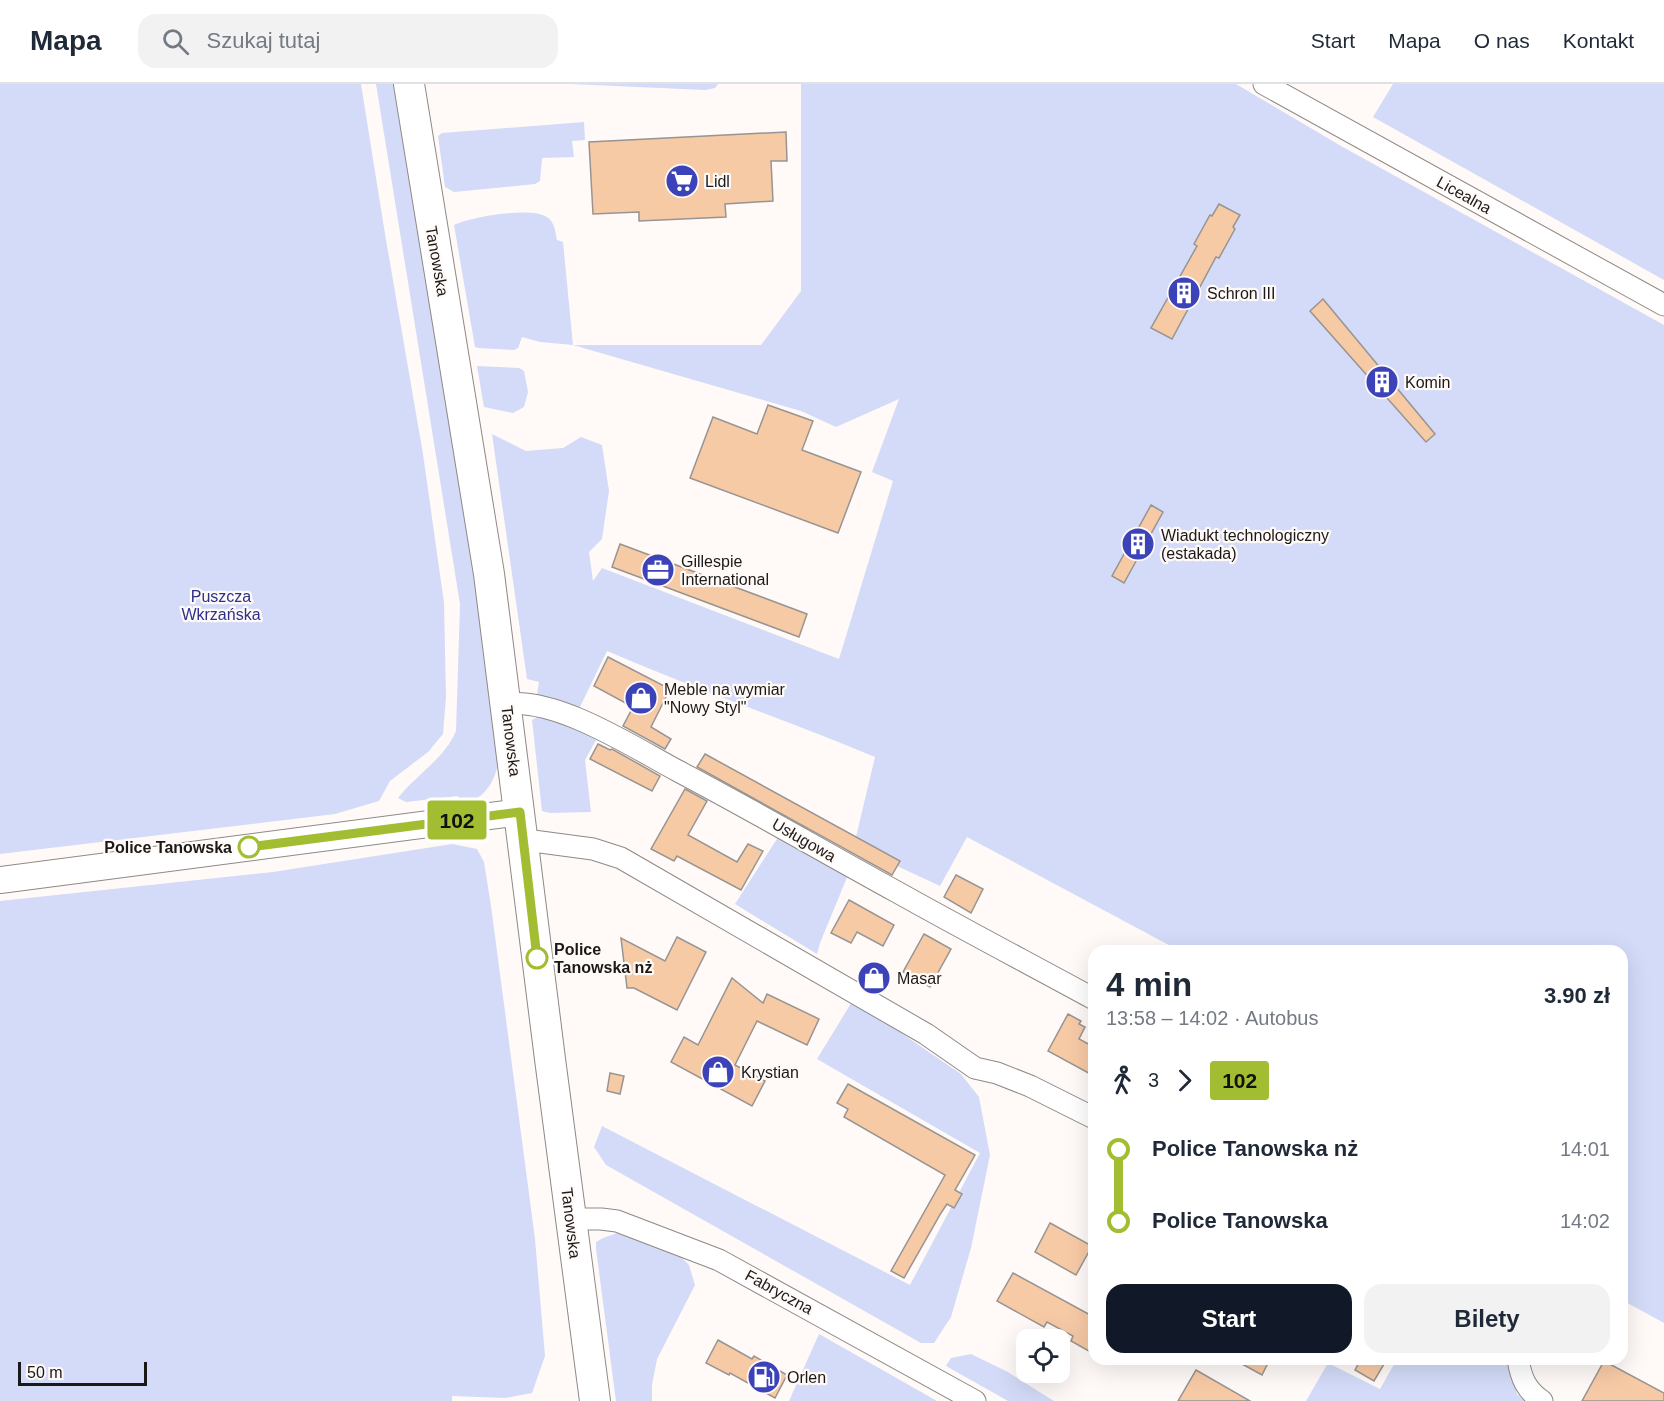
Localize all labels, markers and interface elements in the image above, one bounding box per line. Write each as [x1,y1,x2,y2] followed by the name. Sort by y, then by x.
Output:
[138,14,558,68] search box
[30,25,102,56] text: Mapa
[159,25,192,58] icon: search
[207,28,320,53] text: Szukaj tutaj
[1311,29,1355,52] text: Start
[1388,29,1441,52] text: Mapa
[1474,29,1530,52] text: O nas
[1563,29,1634,52] text: Kontakt
[664,163,700,199] supermarket icon: Lidl
[705,173,730,190] place label: Lidl
[1434,173,1494,217] street label: Licealna
[422,224,452,298] street label: Tanowska
[1166,275,1202,311] building icon: Schron III
[1207,285,1275,302] place label: Schron III
[1364,364,1400,400] building icon: Komin
[1405,374,1450,391] place label: Komin
[1120,526,1156,562] building icon: Wiadukt technologiczny (estakada)
[1161,527,1329,562] place label: Wiadukt technologiczny (estakada)
[640,552,676,588] office icon: Gillespie International
[681,553,769,588] place label: Gillespie International
[181,588,261,623] park label: Puszcza Wkrzańska
[623,680,659,716] shop icon: Meble na wymiar "Nowy Styl"
[664,681,786,716] place label: Meble na wymiar "Nowy Styl"
[498,705,524,777] street label: Tanowska
[422,800,492,840] line badge: 102
[439,809,475,832] text: 102
[769,815,839,865] street label: Usługowa
[238,836,260,858] marker: Police Tanowska
[104,839,232,856] place label: Police Tanowska
[554,941,652,976] place label: Police Tanowska nż
[526,947,548,969] marker: Police Tanowska nż
[856,960,892,996] shop icon: Masar
[1106,966,1192,1003] text: 4 min
[897,970,942,987] place label: Masar
[1544,983,1610,1008] text: 3.90 zł
[1106,1007,1318,1029] text: 13:58 – 14:02 · Autobus
[700,1054,736,1090] shop icon: Krystian
[741,1064,799,1081] place label: Krystian
[1106,1064,1139,1097] icon: walk
[1168,1064,1201,1097] icon: forward
[1148,1069,1159,1091] text: 3
[1222,1069,1257,1092] text: 102
[1152,1136,1358,1161] text: Police Tanowska nż
[1560,1138,1610,1160] text: 14:01
[558,1187,584,1259] street label: Tanowska
[1152,1208,1328,1233] text: Police Tanowska
[1560,1210,1610,1232] text: 14:02
[742,1266,816,1318] street label: Fabryczna
[1106,1284,1352,1353] button: Start
[1364,1284,1610,1353] button: Bilety
[1016,1329,1070,1383] map controls
[1016,1329,1070,1383] button: locate
[18,1359,147,1386] scale bar
[746,1359,782,1395] fuel station icon: Orlen
[27,1364,63,1381] text: 50 m
[787,1369,826,1386] place label: Orlen

